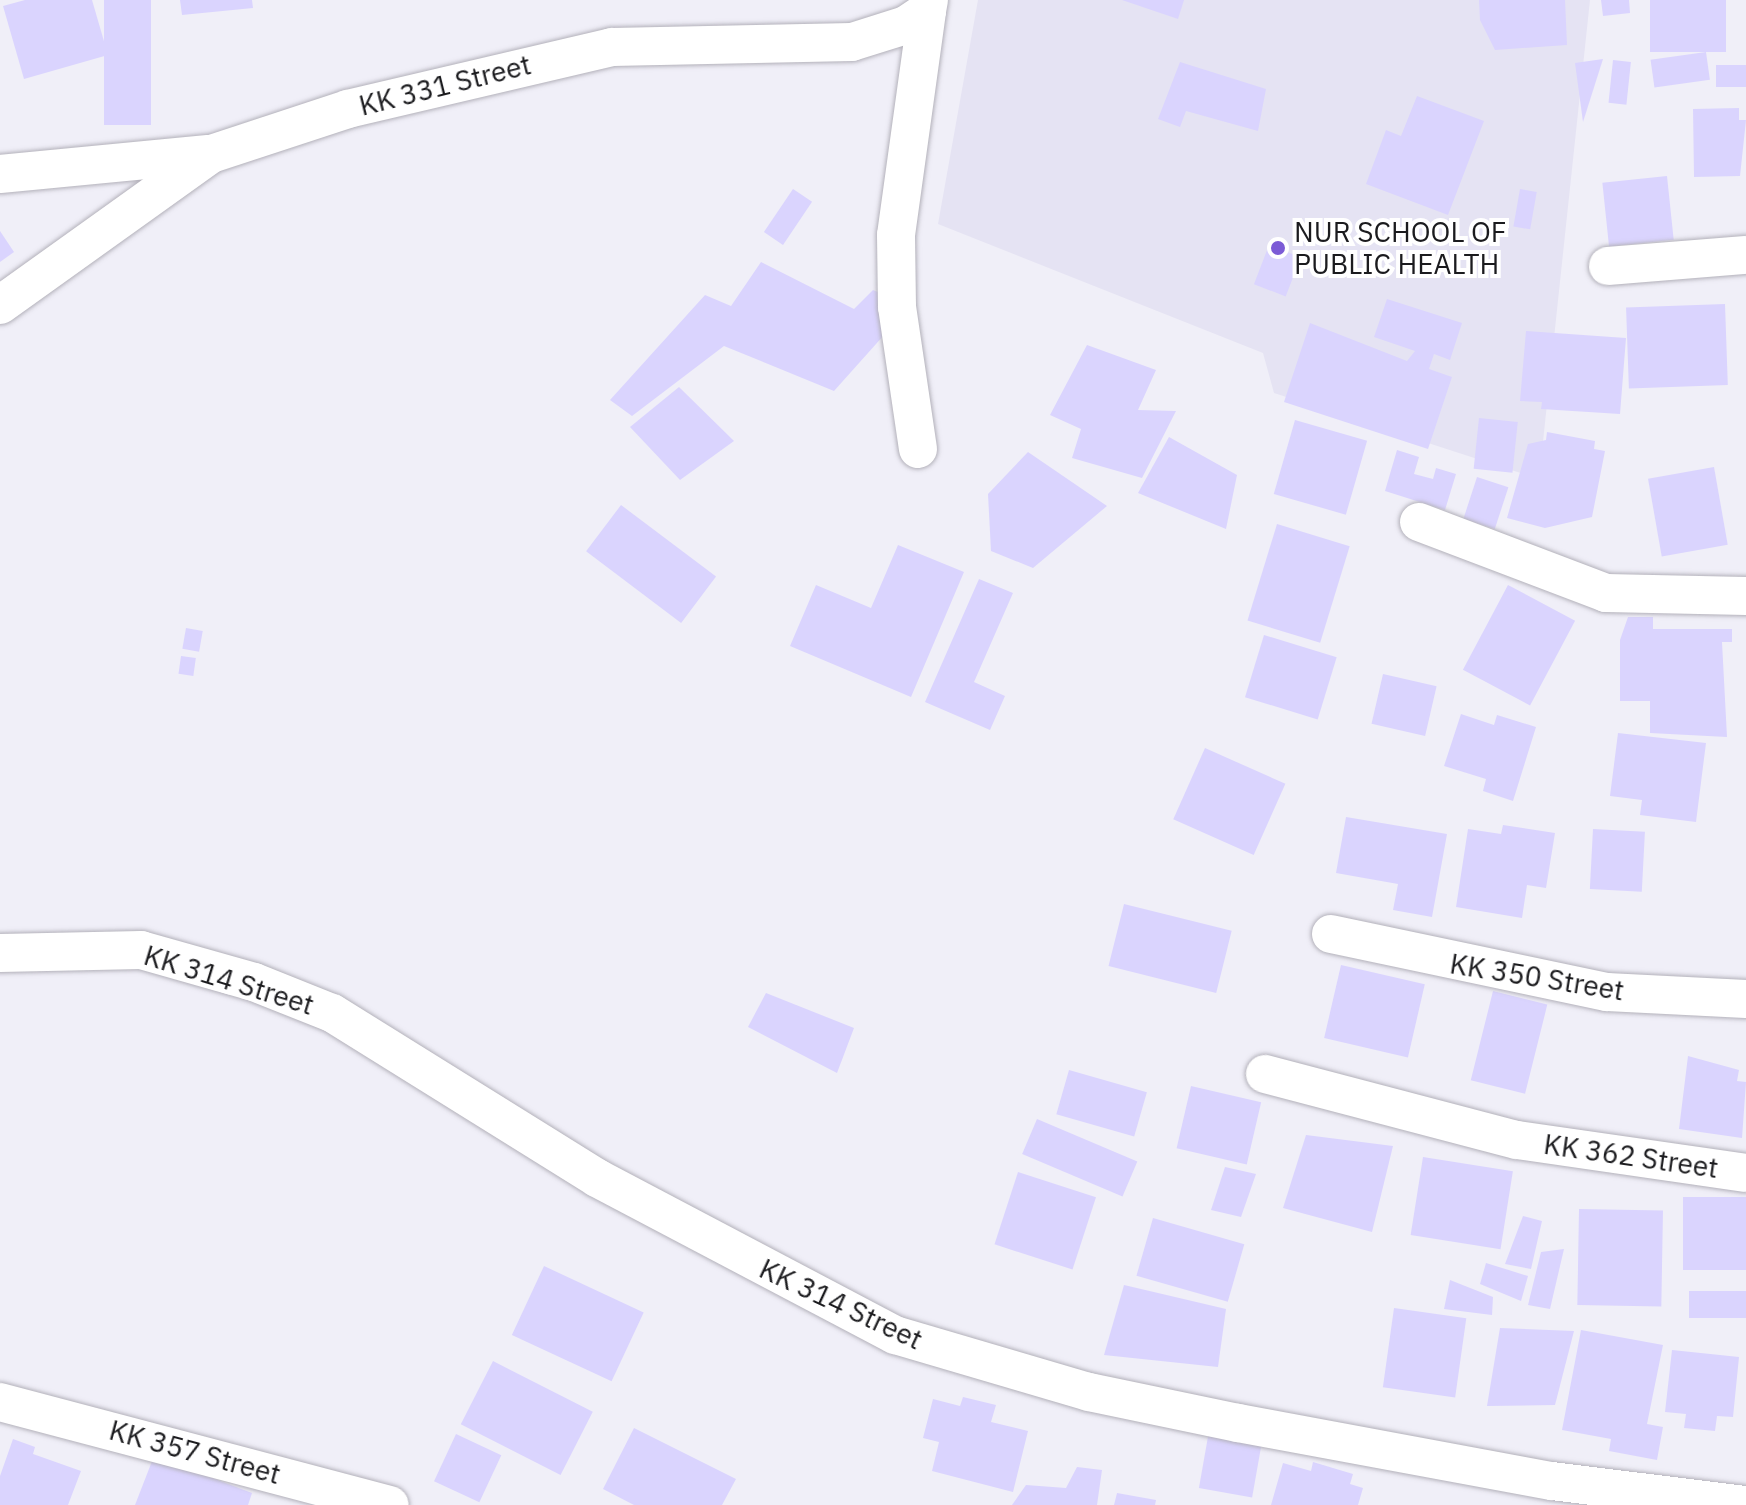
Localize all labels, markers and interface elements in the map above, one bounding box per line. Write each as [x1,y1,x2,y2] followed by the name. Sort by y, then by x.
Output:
[356,47,534,123] street label: KK 331 Street
[1294,215,1507,281] place label: NUR SCHOOL OF PUBLIC HEALTH
[1269,239,1287,257] marker: NUR SCHOOL OF PUBLIC HEALTH
[140,938,318,1022] street label: KK 314 Street
[1447,947,1627,1007] street label: KK 350 Street
[1542,1127,1720,1185] street label: KK 362 Street
[754,1252,928,1356] street label: KK 314 Street
[106,1413,284,1491] street label: KK 357 Street

